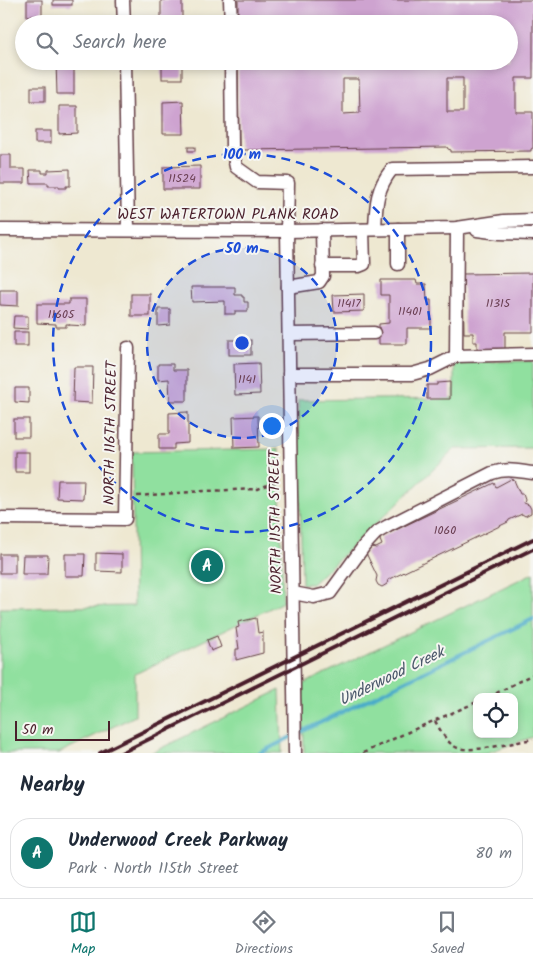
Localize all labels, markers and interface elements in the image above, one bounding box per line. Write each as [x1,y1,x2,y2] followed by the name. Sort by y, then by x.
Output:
[15,15,518,70] search box
[73,28,167,58] text: Search here
[33,29,61,57] icon: search
[223,143,261,167] text: 100 m
[168,169,196,188] house number: 11524
[117,203,339,227] street label: WEST WATERTOWN PLANK ROAD
[224,237,259,261] text: 50 m
[337,294,361,313] house number: 11417
[486,294,512,313] house number: 11315
[398,302,422,321] house number: 11401
[48,305,76,324] house number: 11605
[233,334,251,352] centre of rings
[98,359,124,505] street label: NORTH 116TH STREET
[238,370,256,389] house number: 1141
[259,413,285,439] your location
[263,448,289,594] street label: NORTH 115TH STREET
[434,521,456,540] house number: 1060
[191,547,223,585] pin: A
[334,639,451,713] water label: Underwood Creek
[473,693,518,738] map controls
[473,693,518,738] button: locate
[15,718,110,741] scale bar
[22,719,53,741] text: 50 m
[20,769,85,802] text: Nearby
[68,826,288,856] text: Underwood Creek Parkway
[32,841,42,866] text: A
[475,841,512,866] text: 80 m
[68,856,239,881] text: Park · North 115th Street
[69,908,97,960] tab: Map
[235,908,293,960] tab: Directions
[431,908,464,960] tab: Saved

